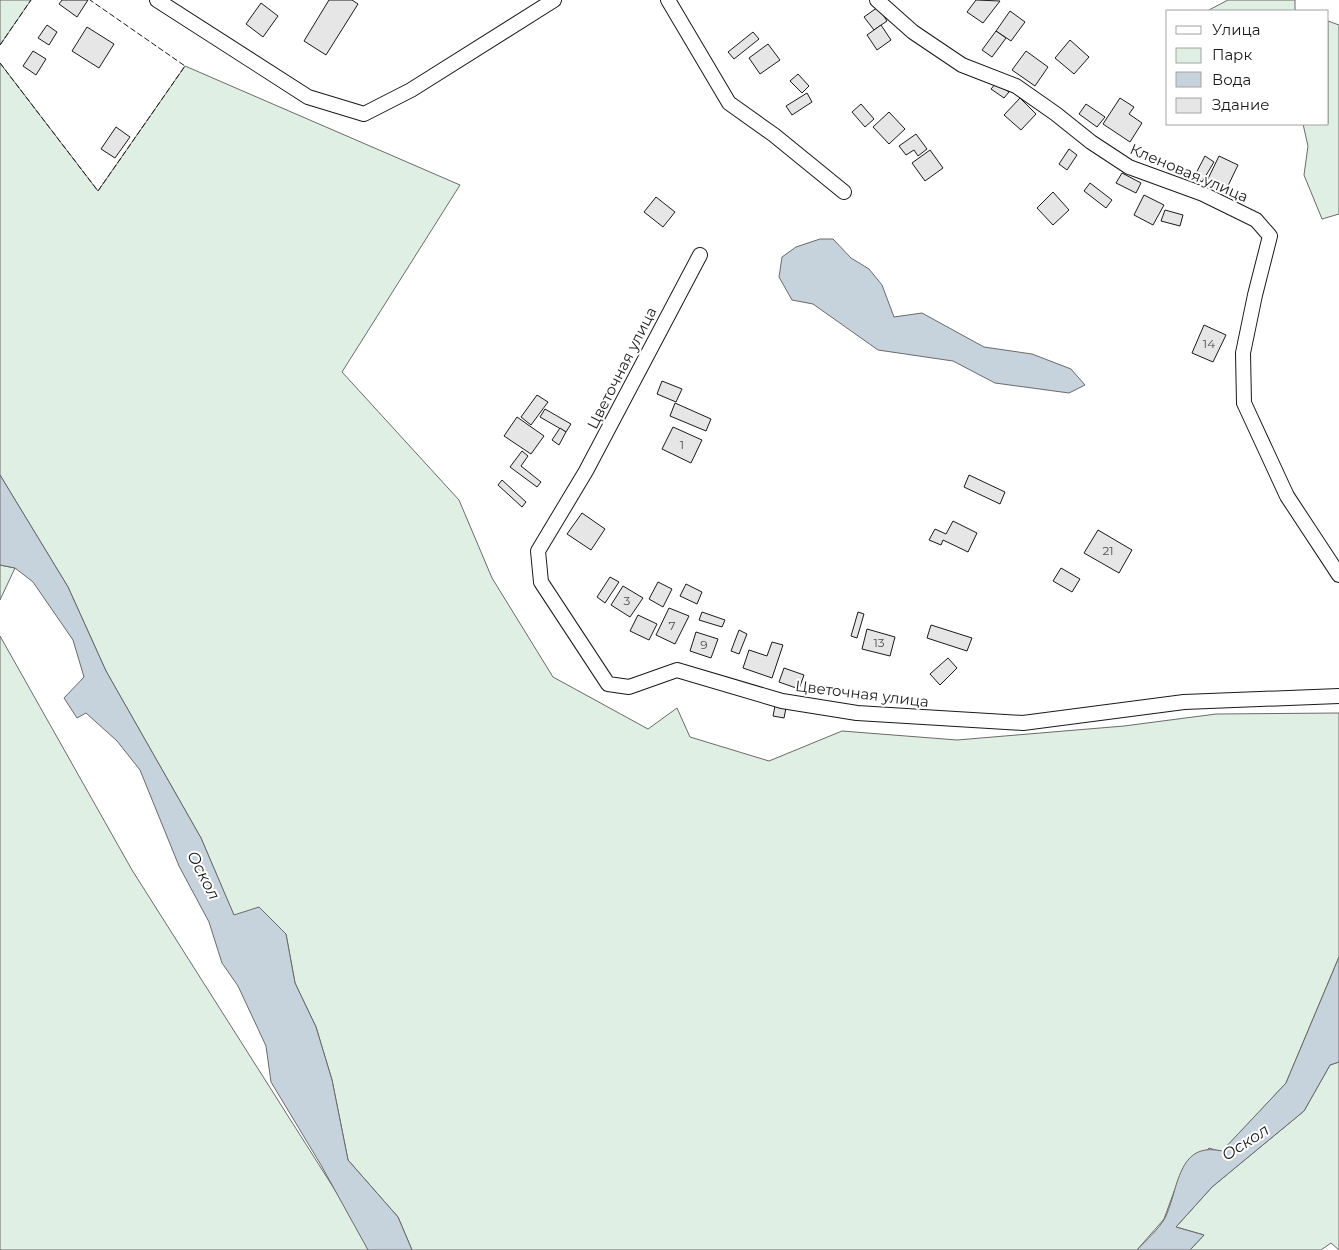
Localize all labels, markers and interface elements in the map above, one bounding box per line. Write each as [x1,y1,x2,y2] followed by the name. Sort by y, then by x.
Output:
[1166,10,1329,125] legend
[1212,20,1260,39] text: Улица
[1212,45,1252,64] text: Парк
[1212,70,1251,89] text: Вода
[1212,95,1270,114] text: Здание
[1127,139,1251,206] street label: Кленовая улица
[583,304,661,432] street label: Цветочная улица
[1203,336,1215,351] house number: 14
[680,437,684,452] house number: 1
[1102,543,1114,558] house number: 21
[624,593,631,608] house number: 3
[668,618,676,633] house number: 7
[873,635,885,650] house number: 13
[700,637,708,652] house number: 9
[794,676,930,711] street label: Цветочная улица
[183,848,224,903] water label: Оскол
[1218,1120,1272,1165] water label: Оскол

